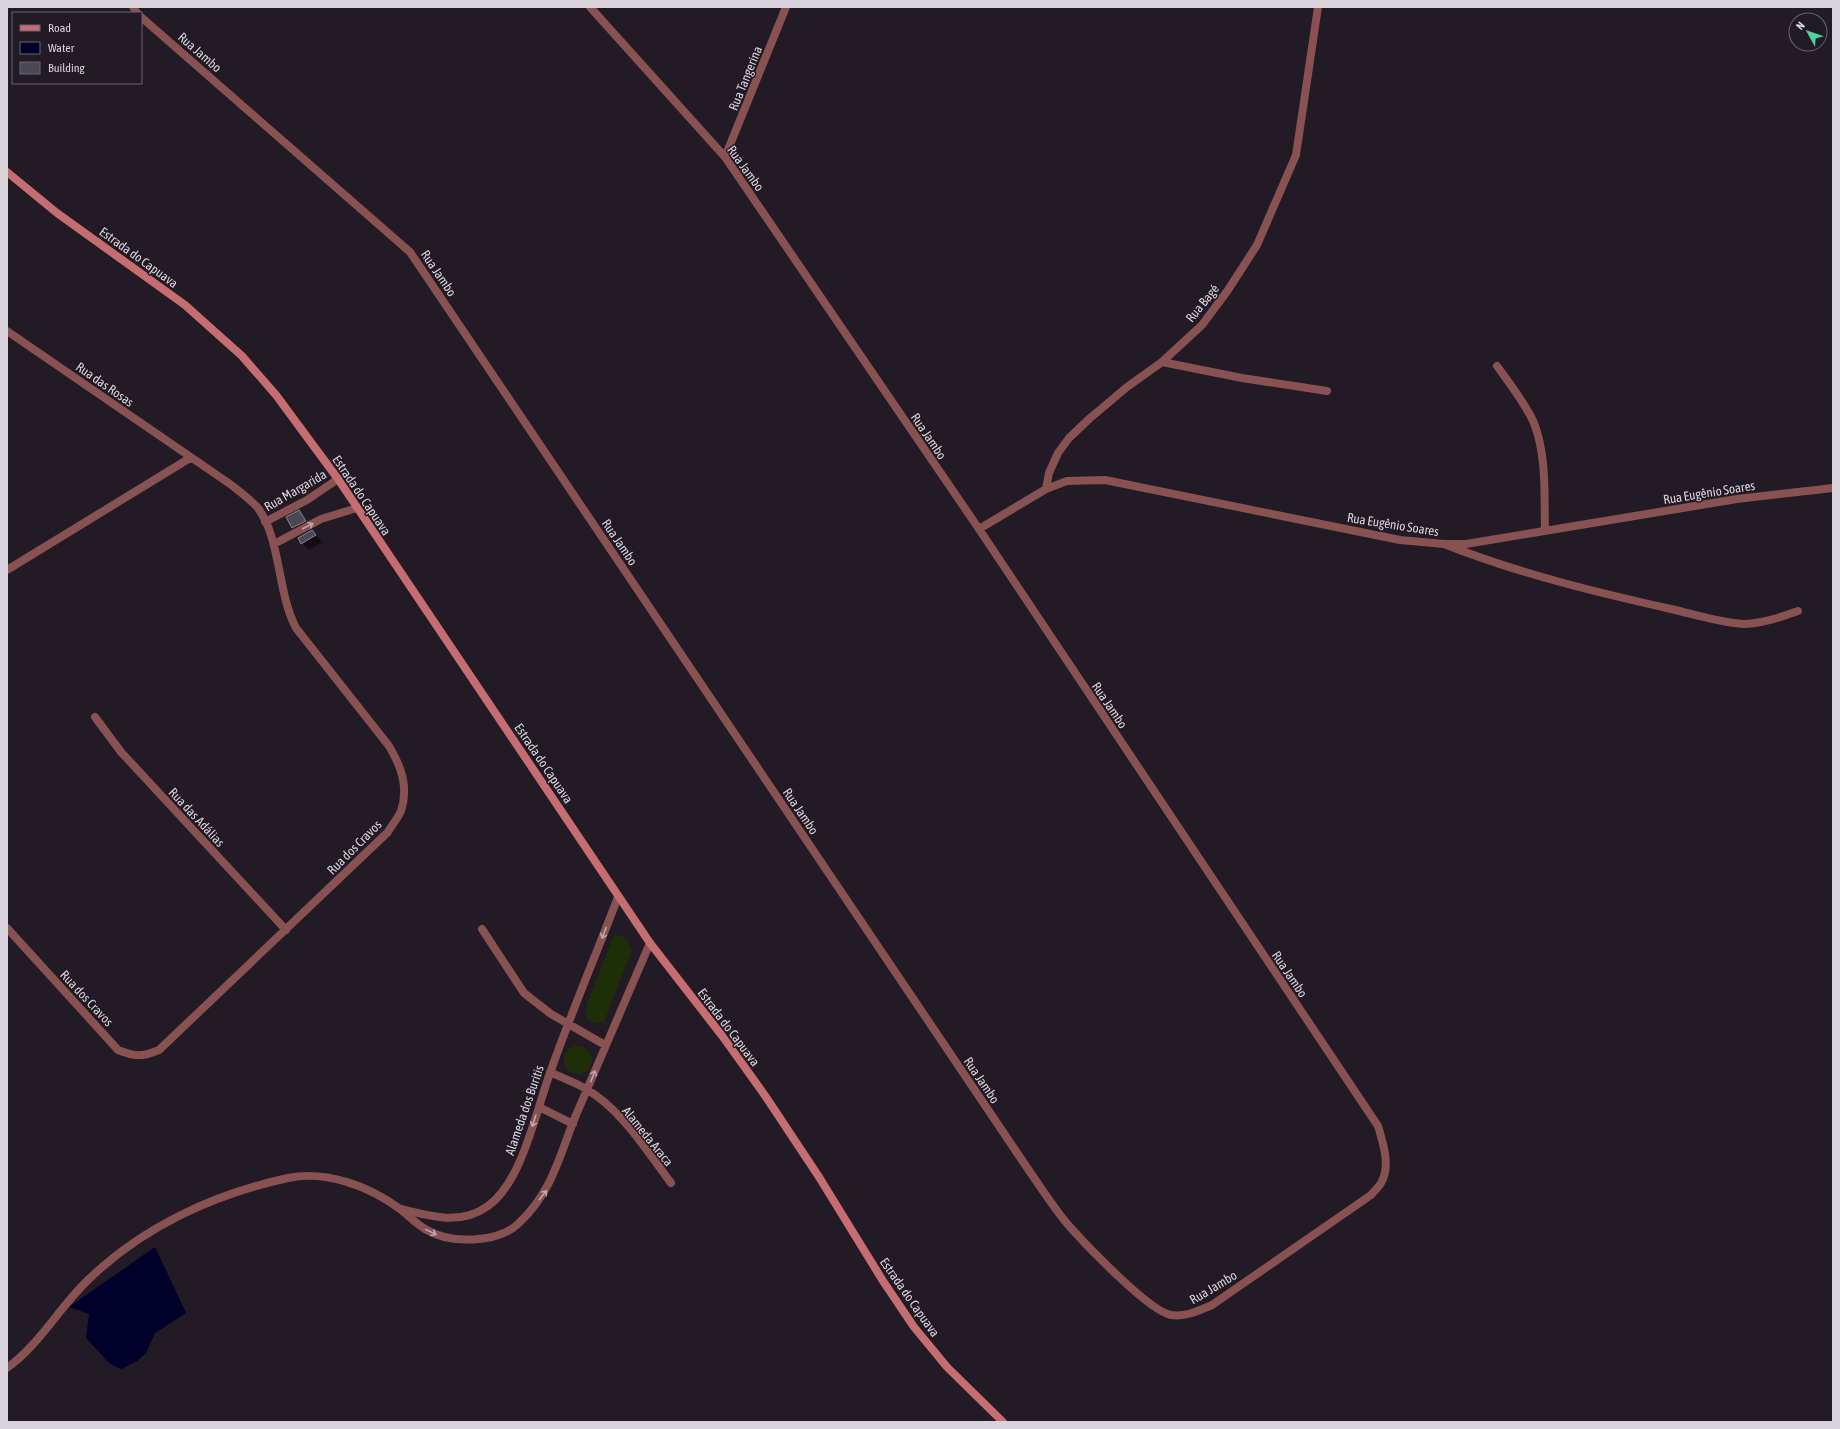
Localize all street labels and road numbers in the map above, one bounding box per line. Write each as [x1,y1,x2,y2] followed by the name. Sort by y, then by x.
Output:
[175,30,224,75] street label: Rua Jambo
[726,44,765,113] street label: Rua Tangerina
[724,143,767,194] street label: Rua Jambo
[97,224,181,291] street label: Estrada do Capuava
[418,247,459,299] street label: Rua Jambo
[1183,281,1222,325] street label: Rua Bagé
[73,359,137,410] street label: Rua das Rosas
[908,410,949,462] street label: Rua Jambo
[329,452,394,538] street label: Estrada do Capuava
[262,467,329,514] street label: Rua Margarida
[1662,478,1756,507] street label: Rua Eugênio Soares
[1346,510,1440,539] street label: Rua Eugênio Soares
[599,516,640,568] street label: Rua Jambo
[1089,679,1130,731] street label: Rua Jambo
[511,720,576,806] street label: Estrada do Capuava
[166,785,228,850] street label: Rua das Adálias
[780,785,821,837] street label: Rua Jambo
[324,817,385,878] street label: Rua dos Cravos
[1269,948,1310,1000] street label: Rua Jambo
[57,967,116,1030] street label: Rua dos Cravos
[695,986,763,1069] street label: Estrada do Capuava
[961,1054,1002,1106] street label: Rua Jambo
[502,1063,547,1157] street label: Alameda dos Buritis
[619,1104,676,1169] street label: Alameda Araca
[877,1255,942,1340] street label: Estrada do Capuava
[1187,1267,1240,1307] street label: Rua Jambo

